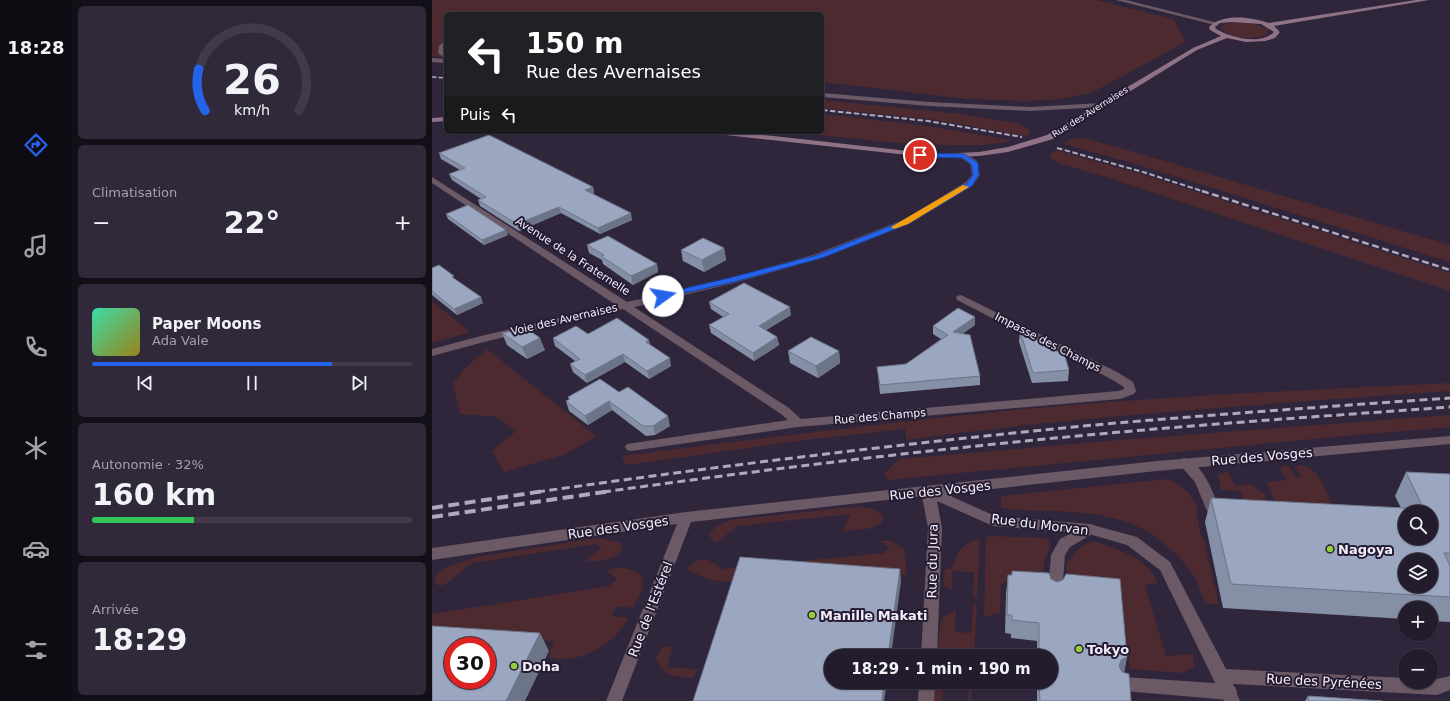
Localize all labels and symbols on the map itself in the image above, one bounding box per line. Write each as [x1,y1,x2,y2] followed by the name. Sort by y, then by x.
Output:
[1050,84,1130,139] street label: Rue des Avernaises
[903,138,937,172] pin
[513,215,633,298] street label: Avenue de la Fraternelle
[642,275,684,317] position arrow
[509,301,619,338] street label: Voie des Avernaises
[993,310,1103,375] street label: Impasse des Champs
[834,406,927,427] street label: Rue des Champs
[1211,445,1314,468] street label: Rue des Vosges
[889,478,992,503] street label: Rue des Vosges
[990,511,1089,538] street label: Rue du Morvan
[567,513,670,542] street label: Rue des Vosges
[924,523,941,599] street label: Rue du Jura
[1338,542,1393,557] place label: Nagoya
[1325,544,1335,554] marker: Nagoya
[625,559,676,659] street label: Rue de l'Estérel
[820,608,927,623] place label: Manille Makati
[807,610,817,620] marker: Manille Makati
[444,637,496,689] speed limit sign: 30
[1087,642,1129,657] place label: Tokyo
[1074,644,1084,654] marker: Tokyo
[522,659,560,674] place label: Doha
[509,661,519,671] marker: Doha
[1266,671,1382,692] street label: Rue des Pyrénées

